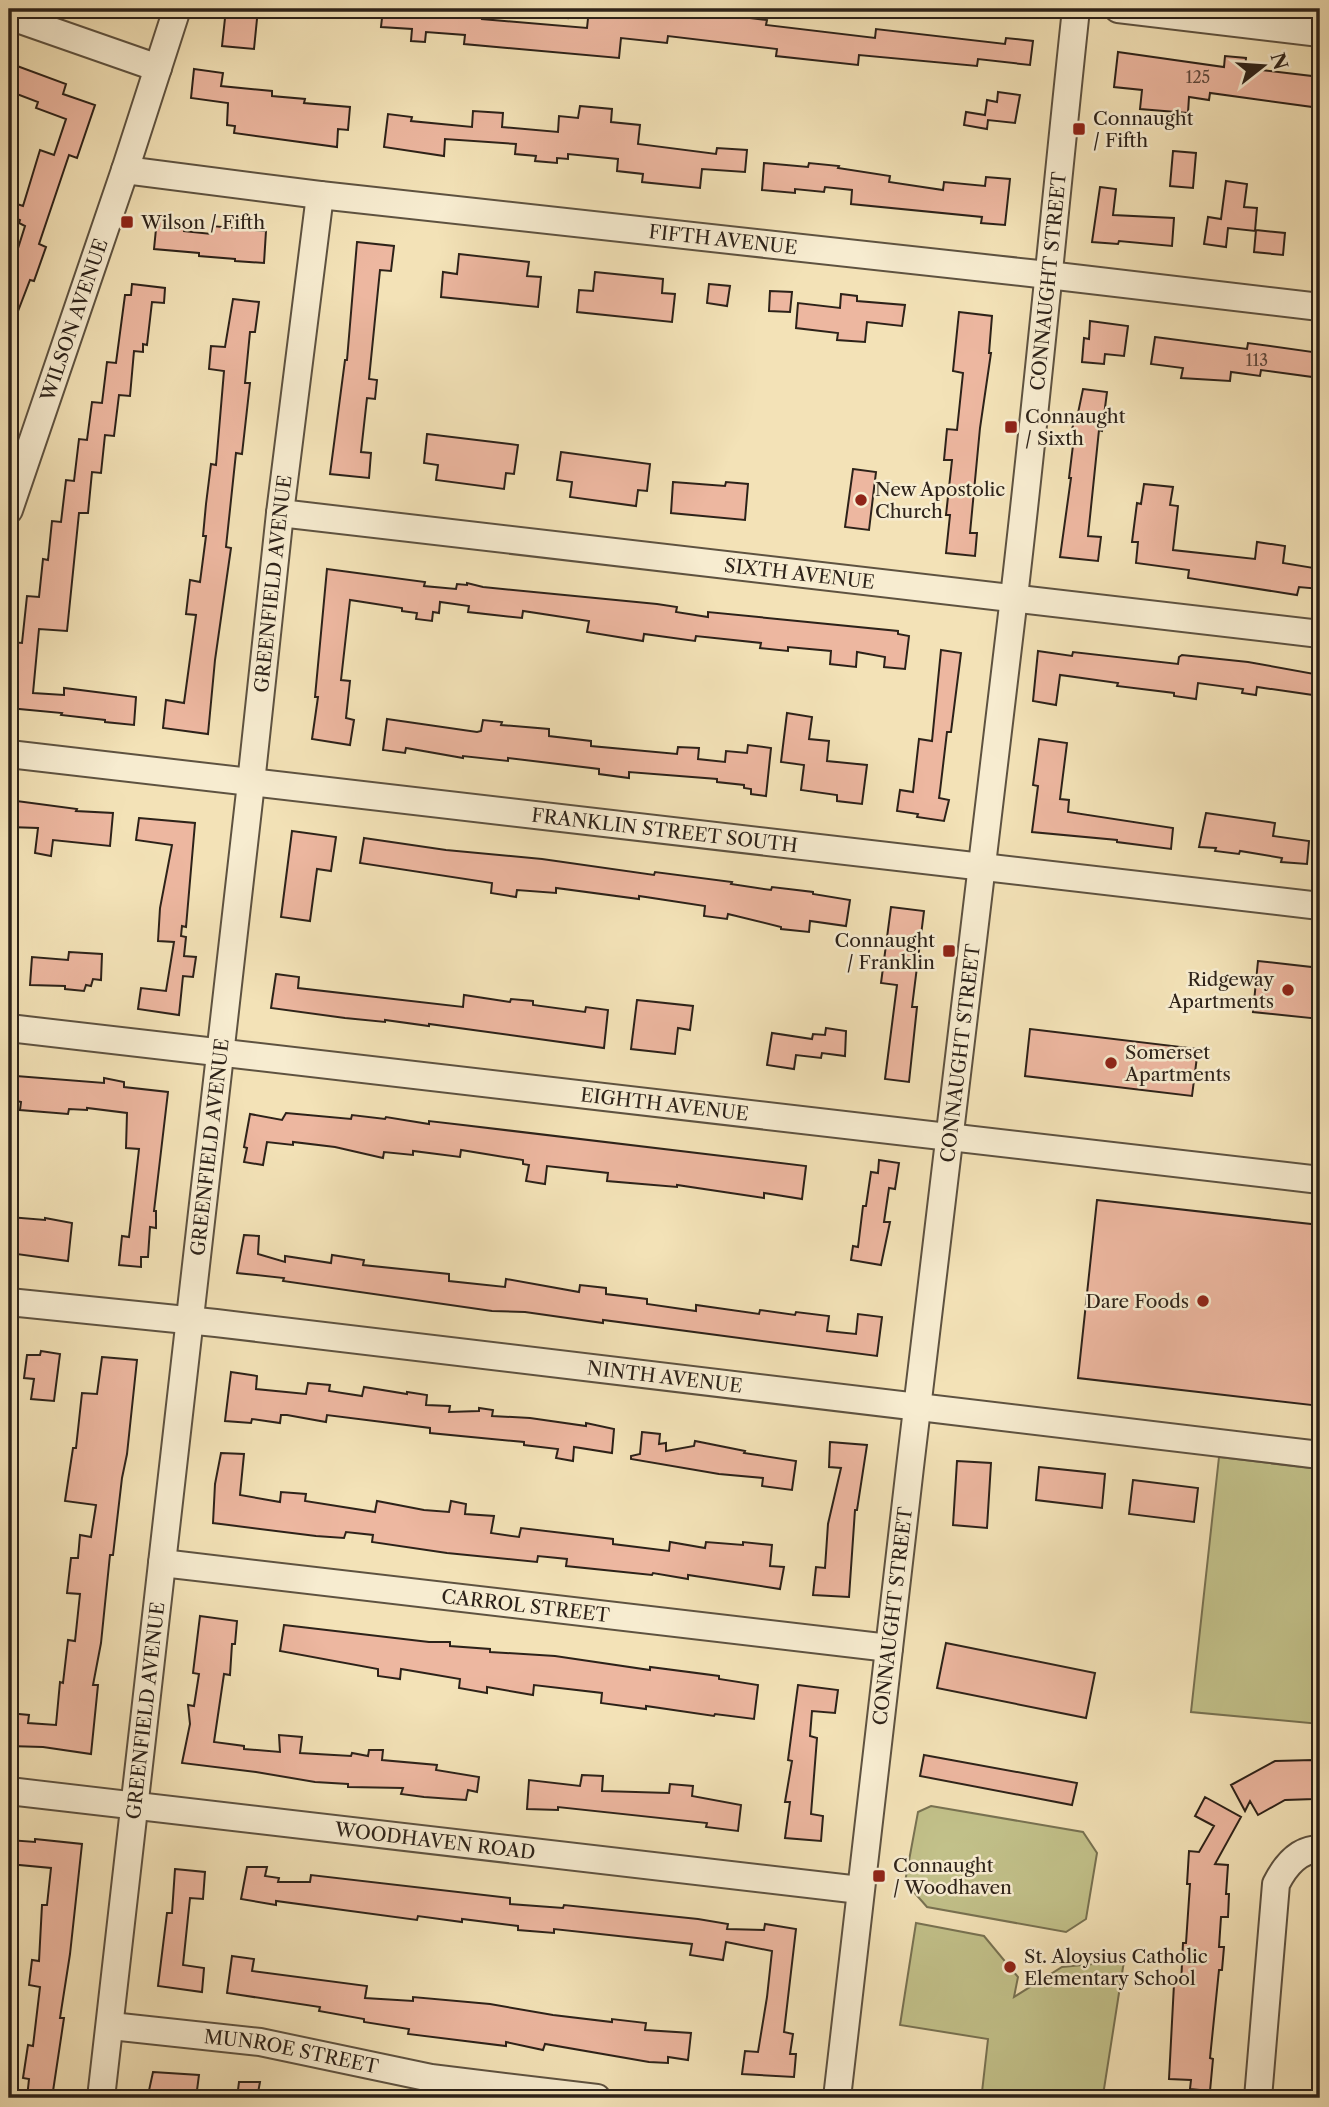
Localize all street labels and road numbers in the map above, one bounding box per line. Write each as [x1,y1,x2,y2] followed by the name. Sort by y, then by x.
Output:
[1026,170,1071,392] street label: CONNAUGHT STREET
[647,220,798,259] street label: FIFTH AVENUE
[36,236,113,405] street label: WILSON AVENUE
[250,474,297,694] street label: GREENFIELD AVENUE
[723,554,876,594] street label: SIXTH AVENUE
[530,804,799,857] street label: FRANKLIN STREET SOUTH
[936,942,985,1164] street label: CONNAUGHT STREET
[186,1037,234,1257] street label: GREENFIELD AVENUE
[579,1083,750,1126] street label: EIGHTH AVENUE
[586,1356,744,1398] street label: NINTH AVENUE
[868,1505,917,1727] street label: CONNAUGHT STREET
[440,1585,611,1627] street label: CARROL STREET
[122,1601,170,1821] street label: GREENFIELD AVENUE
[333,1818,537,1864] street label: WOODHAVEN ROAD
[203,2025,381,2079] street label: MUNROE STREET

